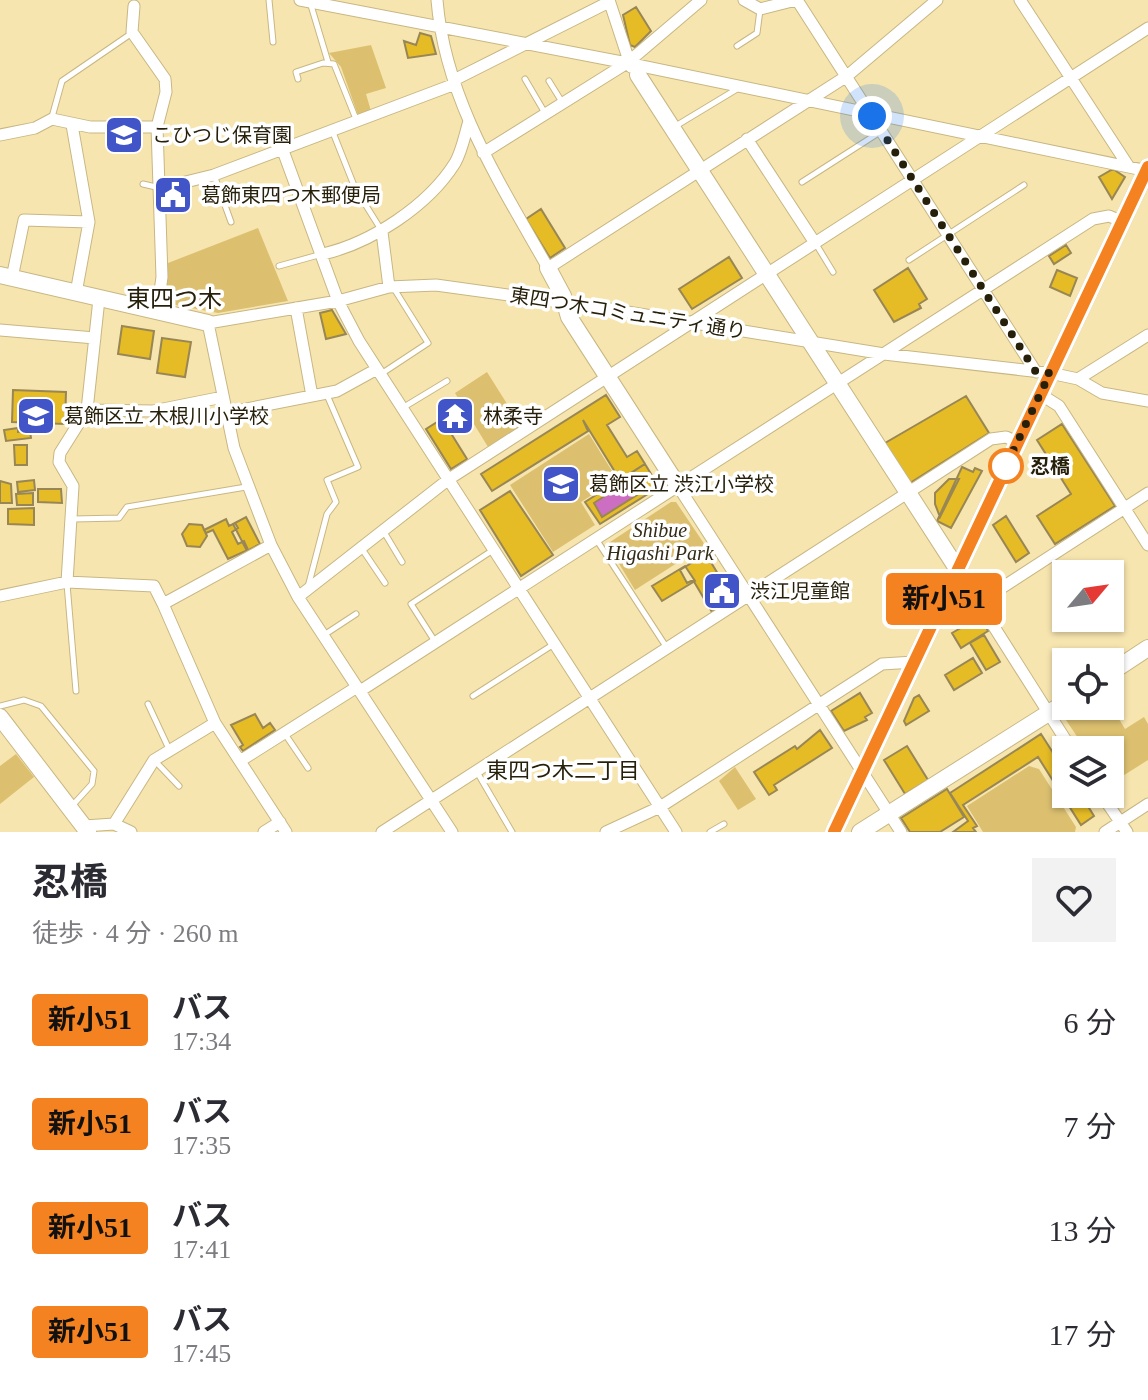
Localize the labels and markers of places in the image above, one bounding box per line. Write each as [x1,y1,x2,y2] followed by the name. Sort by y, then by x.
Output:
[103,114,145,156] school or university icon: こひつじ保育園
[152,124,292,146] place label: こひつじ保育園
[152,174,194,216] public building icon: 葛飾東四つ木郵便局
[201,184,381,206] place label: 葛飾東四つ木郵便局
[15,395,57,437] school or university icon: 葛飾区立 木根川小学校
[434,395,476,437] temple icon: 林柔寺
[64,405,269,427] place label: 葛飾区立 木根川小学校
[483,405,543,427] place label: 林柔寺
[989,449,1023,483] marker: 忍橋
[1030,455,1070,477] place label: 忍橋
[540,463,582,505] school or university icon: 葛飾区立 渋江小学校
[589,473,774,495] place label: 葛飾区立 渋江小学校
[701,570,743,612] public building icon: 渋江児童館
[750,580,850,602] place label: 渋江児童館

